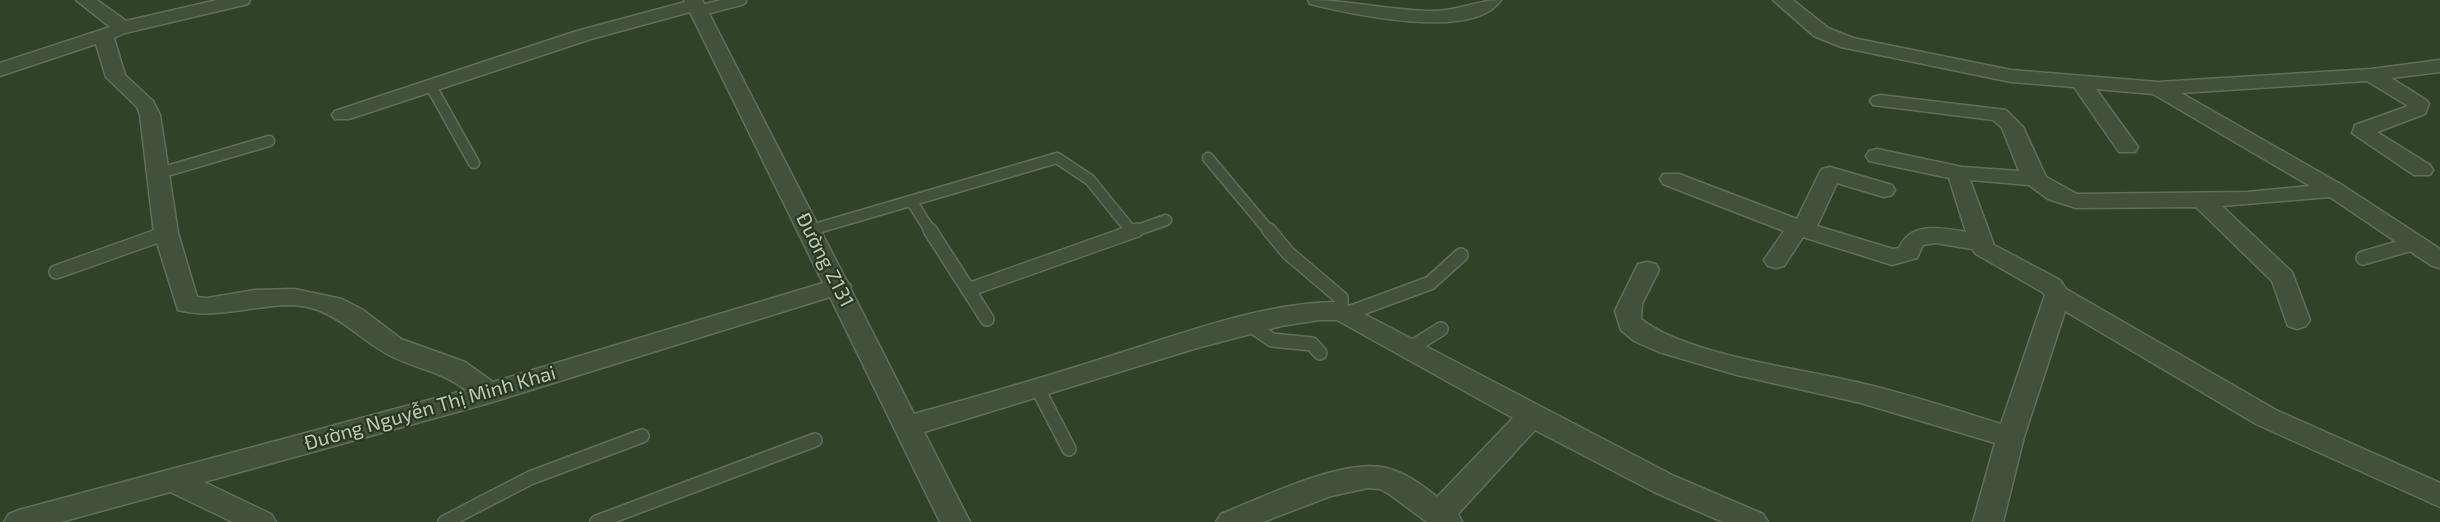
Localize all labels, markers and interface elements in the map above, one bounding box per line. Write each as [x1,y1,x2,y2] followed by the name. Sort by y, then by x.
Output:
[791,209,859,311] street label: Đường Z131
[302,361,558,455] street label: Đường Nguyễn Thị Minh Khai

